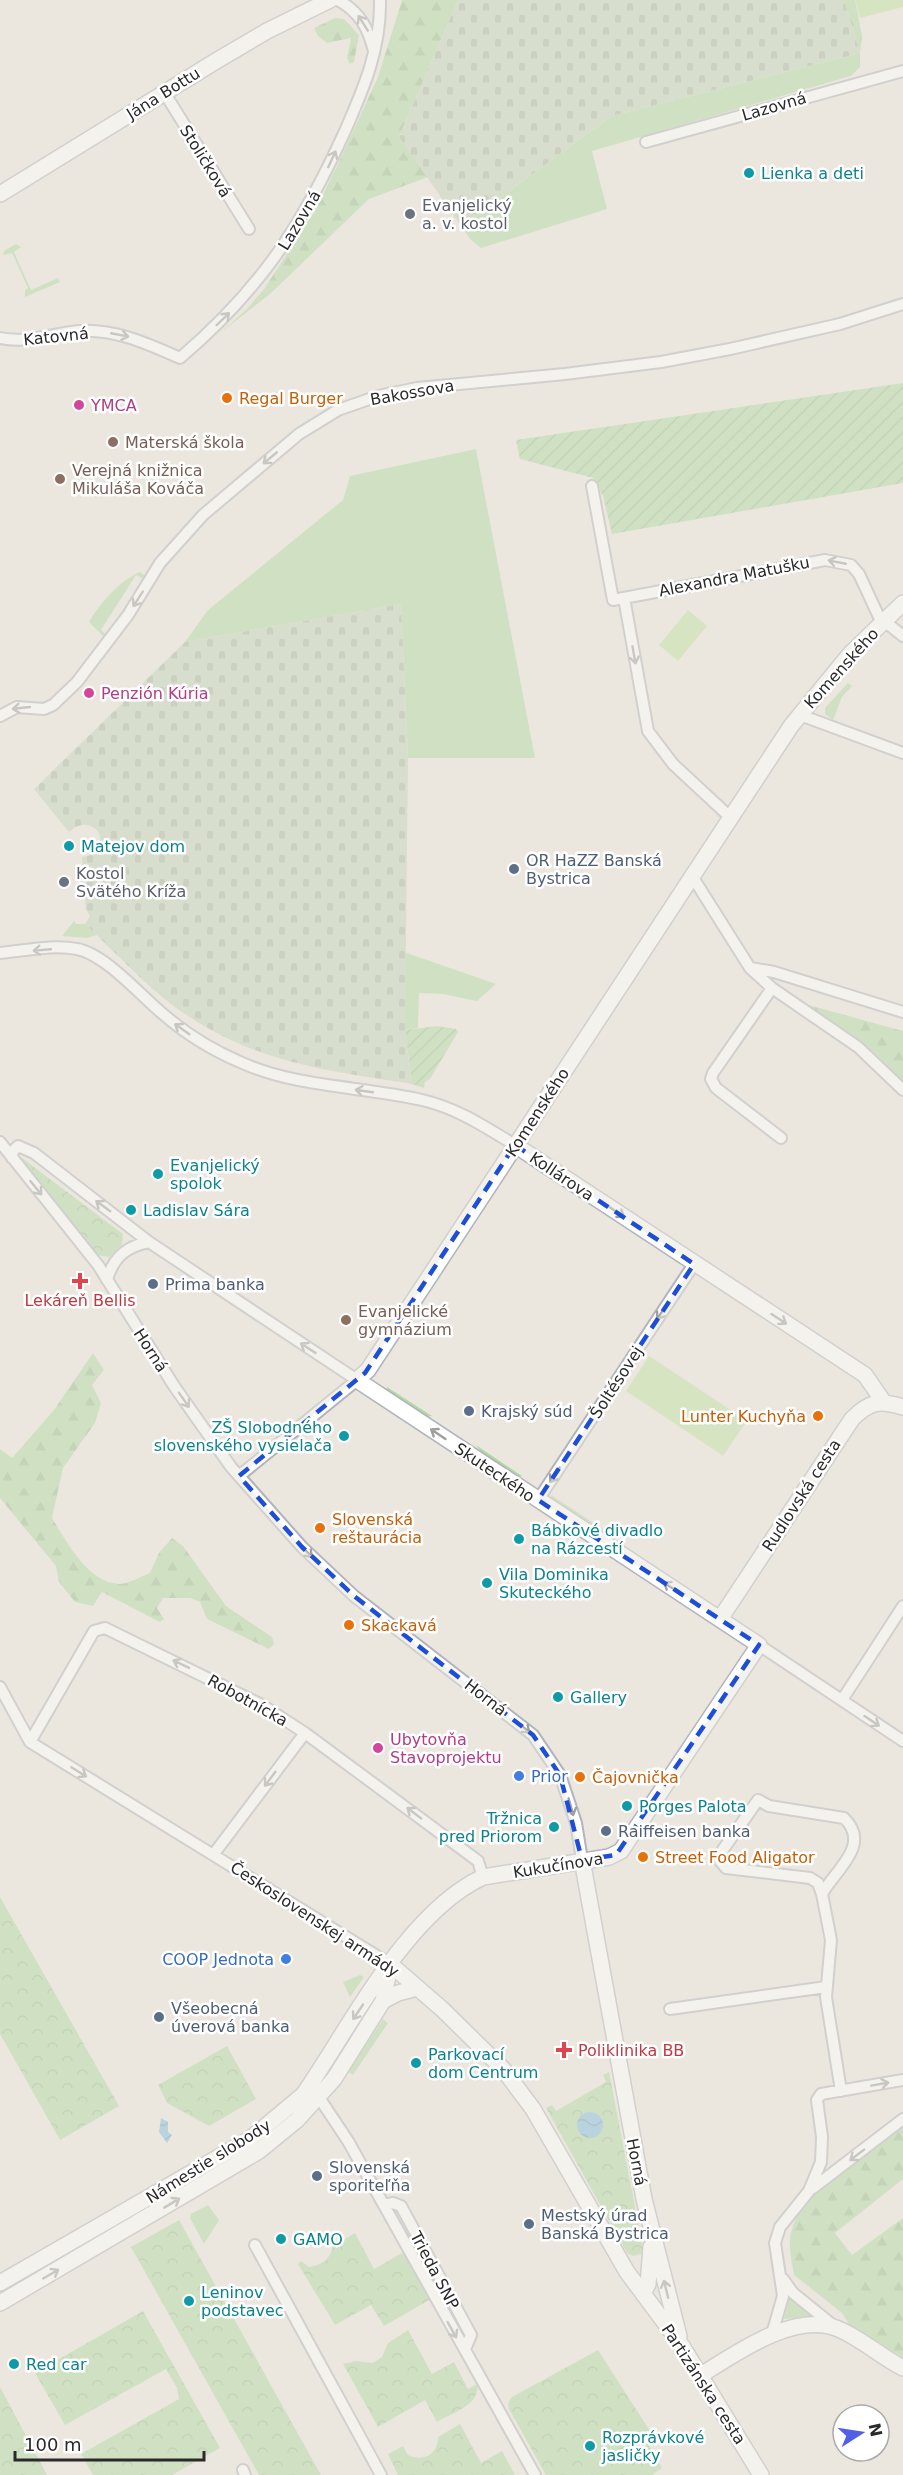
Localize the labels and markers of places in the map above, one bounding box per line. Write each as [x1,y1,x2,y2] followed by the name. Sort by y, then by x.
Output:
[761,164,864,183] place label: Lienka a deti
[742,166,756,180] marker: Lienka a deti
[422,196,512,233] place label: Evanjelický a. v. kostol
[403,207,417,221] marker: Evanjelický a. v. kostol
[239,389,343,408] place label: Regal Burger
[220,391,234,405] marker: Regal Burger
[90,396,137,415] place label: YMCA
[72,398,86,412] marker: YMCA
[125,433,245,452] place label: Materská škola
[106,435,120,449] marker: Materská škola
[72,461,204,498] place label: Verejná knižnica Mikuláša Kováča
[53,472,67,486] marker: Verejná knižnica Mikuláša Kováča
[101,684,209,703] place label: Penzión Kúria
[82,686,96,700] marker: Penzión Kúria
[81,837,185,856] place label: Matejov dom
[62,839,76,853] marker: Matejov dom
[526,851,662,888] place label: OR HaZZ Banská Bystrica
[507,862,521,876] marker: OR HaZZ Banská Bystrica
[76,864,186,901] place label: Kostol Svätého Kríža
[57,875,71,889] marker: Kostol Svätého Kríža
[170,1156,260,1193] place label: Evanjelický spolok
[151,1167,165,1181] marker: Evanjelický spolok
[143,1201,250,1220] place label: Ladislav Sára
[124,1203,138,1217] marker: Ladislav Sára
[73,1274,87,1288] marker: Lekáreň Bellis
[165,1275,265,1294] place label: Prima banka
[146,1277,160,1291] marker: Prima banka
[24,1291,136,1310] place label: Lekáreň Bellis
[358,1302,452,1339] place label: Evanjelické gymnázium
[339,1313,353,1327] marker: Evanjelické gymnázium
[481,1402,573,1421] place label: Krajský súd
[462,1404,476,1418] marker: Krajský súd
[681,1407,806,1426] place label: Lunter Kuchyňa
[811,1409,825,1423] marker: Lunter Kuchyňa
[154,1418,332,1455] place label: ZŠ Slobodného slovenského vysielača
[337,1429,351,1443] marker: ZŠ Slobodného slovenského vysielača
[332,1510,422,1547] place label: Slovenská reštaurácia
[313,1521,327,1535] marker: Slovenská reštaurácia
[531,1521,663,1558] place label: Bábkové divadlo na Rázcestí
[512,1532,526,1546] marker: Bábkové divadlo na Rázcestí
[499,1565,609,1602] place label: Vila Dominika Skuteckého
[480,1576,494,1590] marker: Vila Dominika Skuteckého
[361,1616,437,1635] place label: Skackavá
[342,1618,356,1632] marker: Skackavá
[570,1688,627,1707] place label: Gallery
[551,1690,565,1704] marker: Gallery
[390,1730,502,1767] place label: Ubytovňa Stavoprojektu
[371,1741,385,1755] marker: Ubytovňa Stavoprojektu
[531,1767,568,1786] place label: Prior
[592,1768,679,1787] place label: Čajovnička
[512,1769,526,1783] marker: Prior
[573,1770,587,1784] marker: Čajovnička
[639,1797,747,1816] place label: Porges Palota
[620,1799,634,1813] marker: Porges Palota
[439,1809,542,1846] place label: Tržnica pred Priorom
[547,1820,561,1834] marker: Tržnica pred Priorom
[618,1822,751,1841] place label: Raiffeisen banka
[599,1824,613,1838] marker: Raiffeisen banka
[655,1848,815,1867] place label: Street Food Aligator
[636,1850,650,1864] marker: Street Food Aligator
[162,1950,274,1969] place label: COOP Jednota
[279,1952,293,1966] marker: COOP Jednota
[171,1999,290,2036] place label: Všeobecná úverová banka
[152,2010,166,2024] marker: Všeobecná úverová banka
[555,2041,573,2059] marker: Poliklinika BB
[578,2041,684,2060] place label: Poliklinika BB
[428,2045,538,2082] place label: Parkovací dom Centrum
[409,2056,423,2070] marker: Parkovací dom Centrum
[329,2158,410,2195] place label: Slovenská sporiteľňa
[310,2169,324,2183] marker: Slovenská sporiteľňa
[541,2206,669,2243] place label: Mestský úrad Banská Bystrica
[522,2217,536,2231] marker: Mestský úrad Banská Bystrica
[293,2230,343,2249] place label: GAMO
[274,2232,288,2246] marker: GAMO
[201,2283,284,2320] place label: Leninov podstavec
[182,2294,196,2308] marker: Leninov podstavec
[26,2355,87,2374] place label: Red car
[7,2357,21,2371] marker: Red car
[601,2428,704,2465] place label: Rozprávkové jasličky
[583,2439,597,2453] marker: Rozprávkové jasličky

